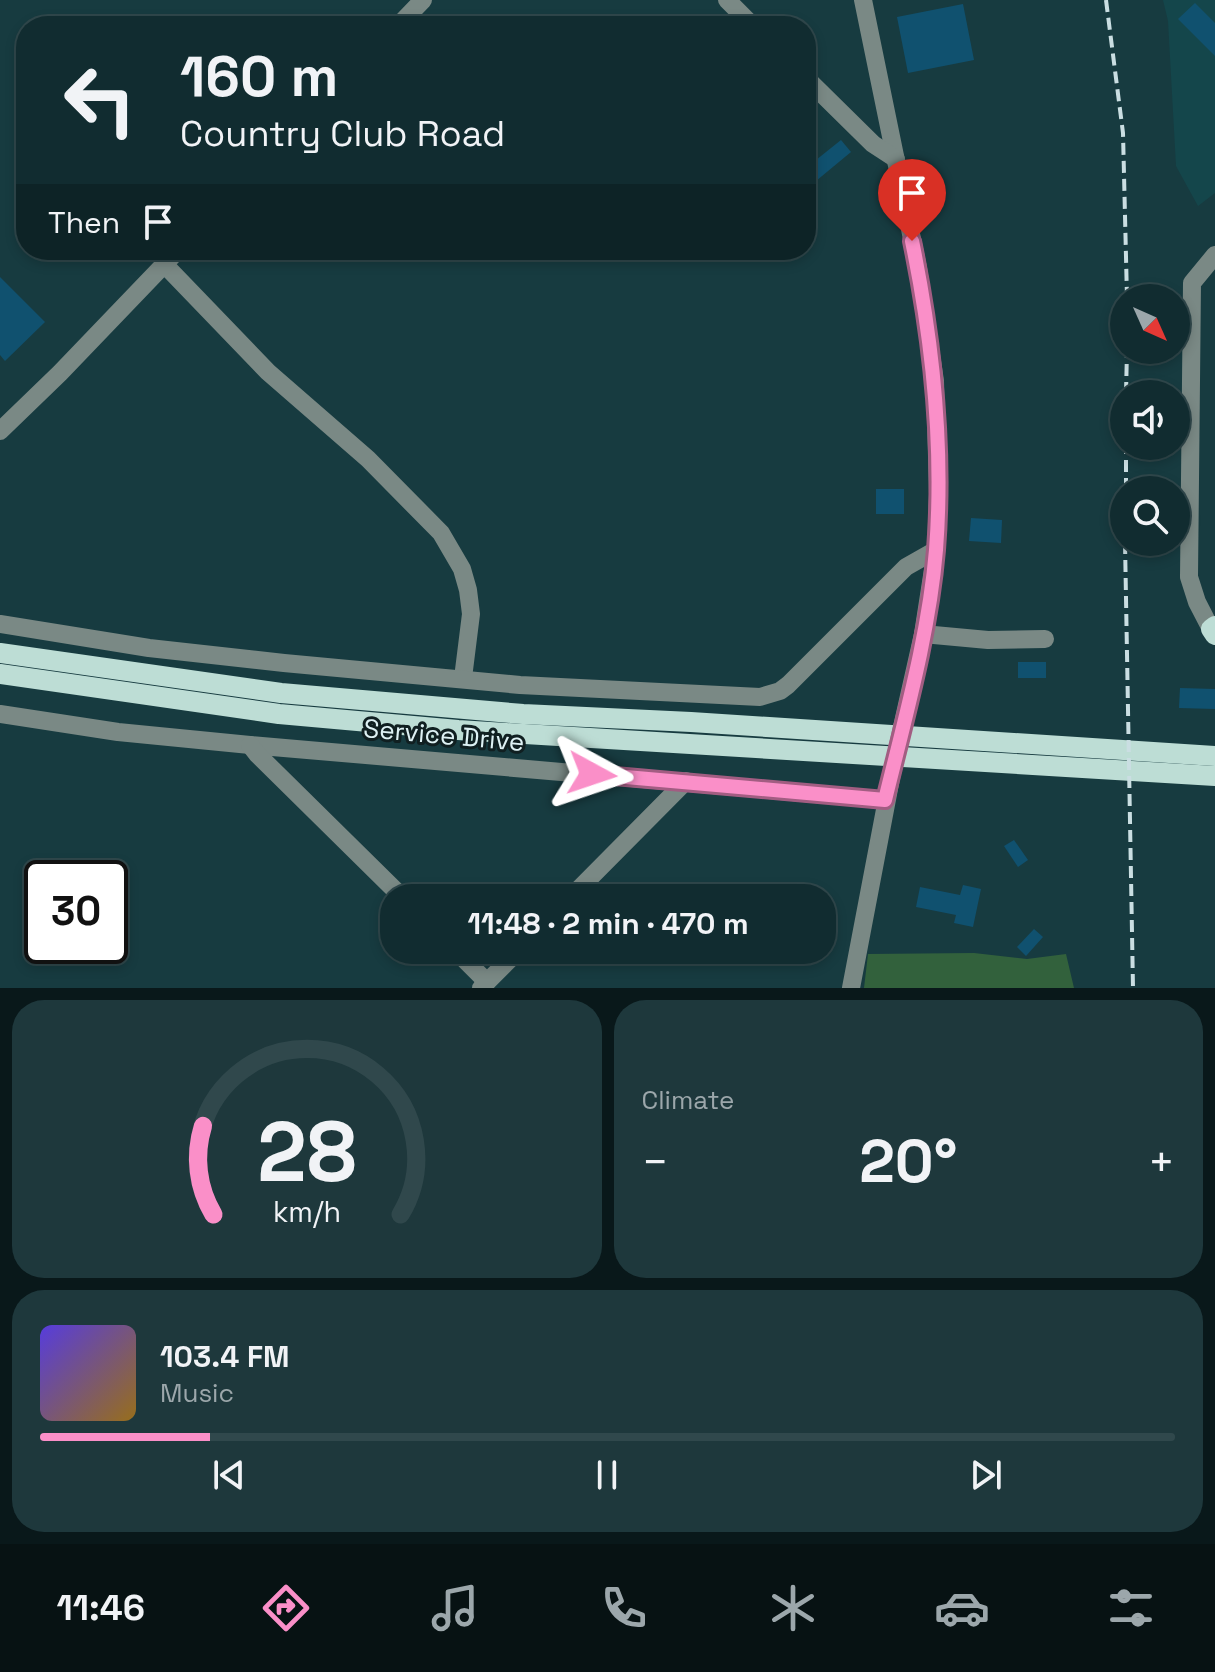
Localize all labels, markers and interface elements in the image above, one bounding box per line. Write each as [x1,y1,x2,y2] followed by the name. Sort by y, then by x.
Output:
[180,41,338,112] text: 160 m
[48,48,152,152] icon: left
[180,111,505,157] text: Country Club Road
[878,159,946,241] pin
[890,171,934,215] icon: arrive
[136,200,180,244] icon: arrive
[48,203,120,242] text: Then
[1110,284,1190,364] north arrow
[1110,284,1190,556] map controls
[1110,380,1190,460] button: sound
[1110,476,1190,556] button: search
[362,711,526,759] street label: Service Drive
[550,732,634,816] position arrow
[24,860,128,964] speed limit sign: 30
[467,904,749,943] text: 11:48 · 2 min · 470 m
[642,1083,734,1117] text: Climate
[257,1099,356,1205] text: 28
[859,1123,957,1200] text: 20°
[642,1134,669,1190] text: −
[1148,1134,1175,1190] text: +
[273,1194,341,1230] text: km/h
[160,1337,289,1376] text: 103.4 FM
[160,1376,234,1410] text: Music
[207,1453,251,1497] icon: previous
[585,1453,629,1497] icon: pause
[964,1453,1008,1497] icon: next
[258,1580,314,1636] icon: directions
[427,1580,483,1636] icon: music
[596,1580,652,1636] icon: phone
[765,1580,821,1636] icon: climate
[934,1580,990,1636] icon: car
[1103,1580,1159,1636] icon: filters
[56,1585,145,1631] text: 11:46

